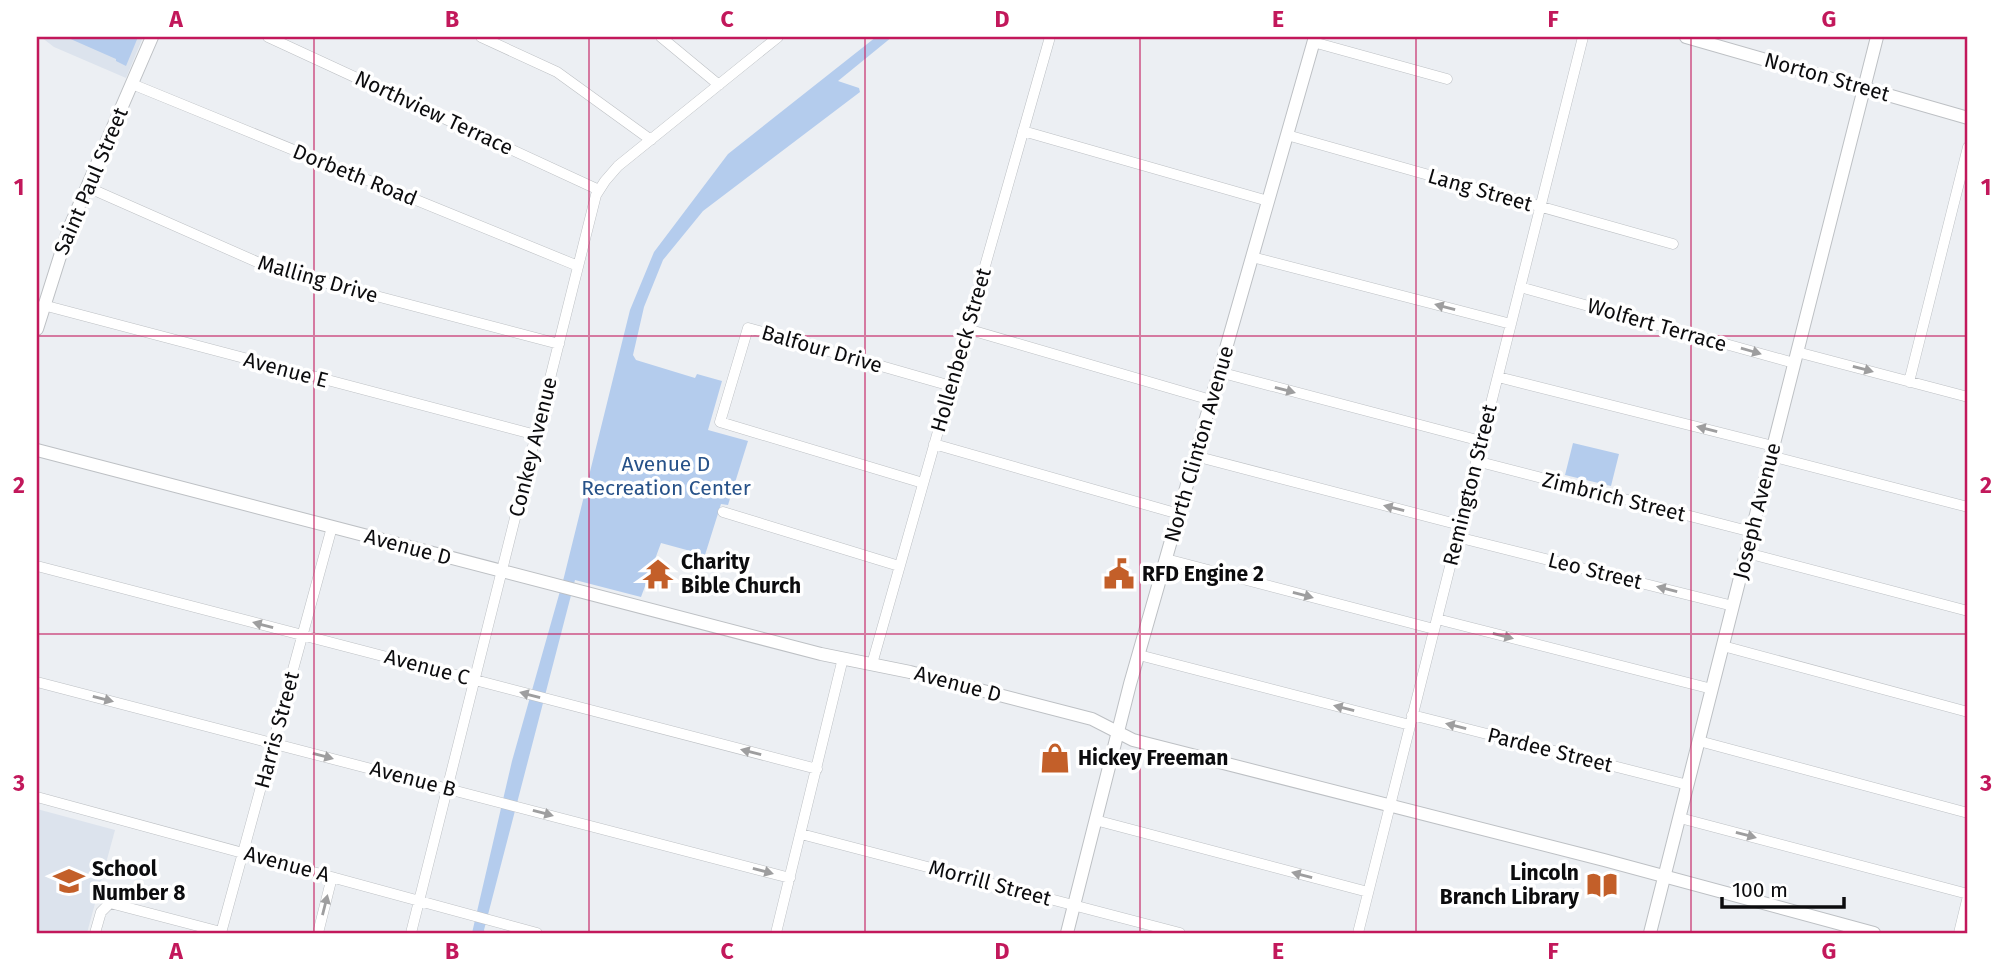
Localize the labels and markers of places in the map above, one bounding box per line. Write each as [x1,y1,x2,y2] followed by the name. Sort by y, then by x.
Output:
[681,549,801,599] place label: Charity Bible Church
[641,557,675,591] temple icon: Charity Bible Church
[1102,557,1136,591] public building icon: RFD Engine 2
[1142,561,1264,587] place label: RFD Engine 2
[1038,741,1072,775] shop icon: Hickey Freeman
[1078,745,1228,771] place label: Hickey Freeman
[92,856,185,906] place label: School Number 8
[1440,860,1579,910] place label: Lincoln Branch Library
[52,864,86,898] school or university icon: School Number 8
[1585,868,1619,902] library icon: Lincoln Branch Library

